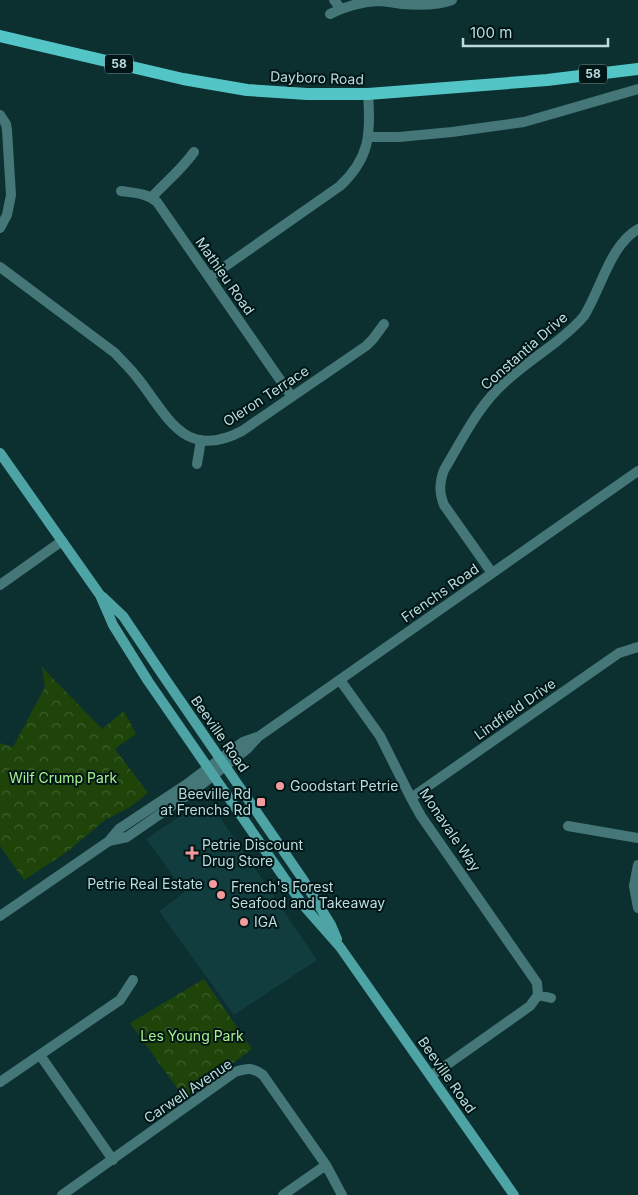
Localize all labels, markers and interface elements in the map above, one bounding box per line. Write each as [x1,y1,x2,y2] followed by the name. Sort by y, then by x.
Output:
[463,15,608,47] scale bar
[470,23,512,42] text: 100 m
[105,54,133,74] road number: 58
[579,64,607,84] road number: 58
[270,67,364,88] street label: Dayboro Road
[192,234,258,318] street label: Mathieu Road
[477,308,571,393] street label: Constantia Drive
[220,362,312,430] street label: Oleron Terrace
[398,560,482,626] street label: Frenchs Road
[471,674,559,743] street label: Lindfield Drive
[188,692,253,775] street label: Beeville Road
[9,769,117,786] park label: Wilf Crump Park
[290,777,398,794] place label: Goodstart Petrie
[274,780,286,792] marker: Goodstart Petrie
[160,785,251,818] place label: Beeville Rd at Frenchs Rd
[416,785,485,875] street label: Monavale Way
[255,796,267,808] marker: Beeville Rd at Frenchs Rd
[202,836,303,869] place label: Petrie Discount Drug Store
[186,847,198,859] marker: Petrie Discount Drug Store
[87,875,203,892] place label: Petrie Real Estate
[207,878,219,890] marker: Petrie Real Estate
[231,878,385,911] place label: French's Forest Seafood and Takeaway
[215,889,227,901] marker: French's Forest Seafood and Takeaway
[254,913,278,930] place label: IGA
[238,916,250,928] marker: IGA
[140,1027,244,1044] park label: Les Young Park
[415,1033,480,1116] street label: Beeville Road
[140,1055,235,1126] street label: Carwell Avenue

